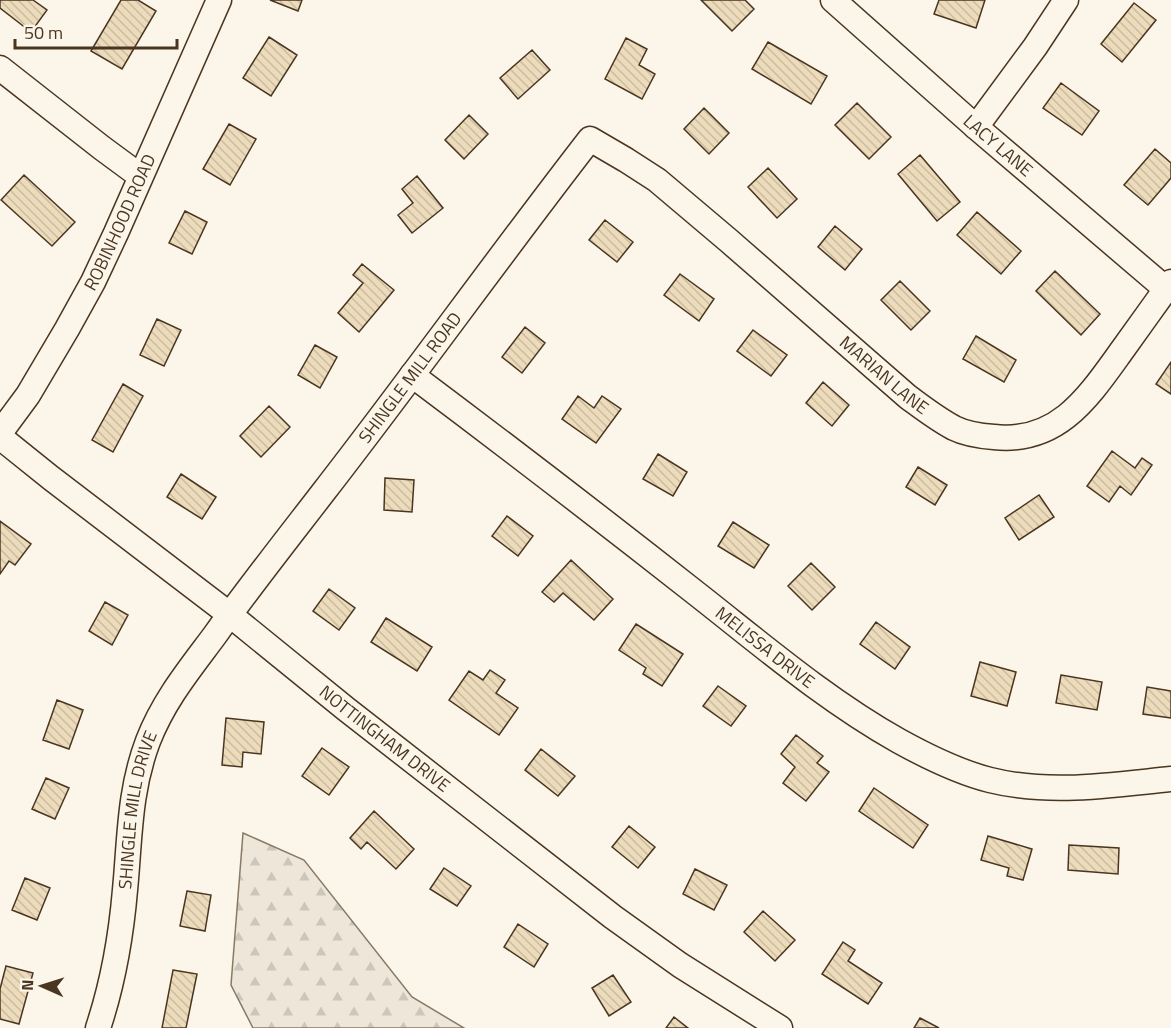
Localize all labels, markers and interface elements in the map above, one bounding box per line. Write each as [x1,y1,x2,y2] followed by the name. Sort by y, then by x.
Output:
[15,12,177,50] scale bar
[24,19,63,46] text: 50 m
[957,108,1039,183] street label: LACY LANE
[77,150,162,296] street label: ROBINHOOD ROAD
[352,306,468,449] street label: SHINGLE MILL ROAD
[834,329,935,421] street label: MARIAN LANE
[710,600,821,695] street label: MELISSA DRIVE
[314,679,456,798] street label: NOTTINGHAM DRIVE
[111,726,164,890] street label: SHINGLE MILL DRIVE
[12,956,72,1016] north arrow
[15,979,39,991] text: N

